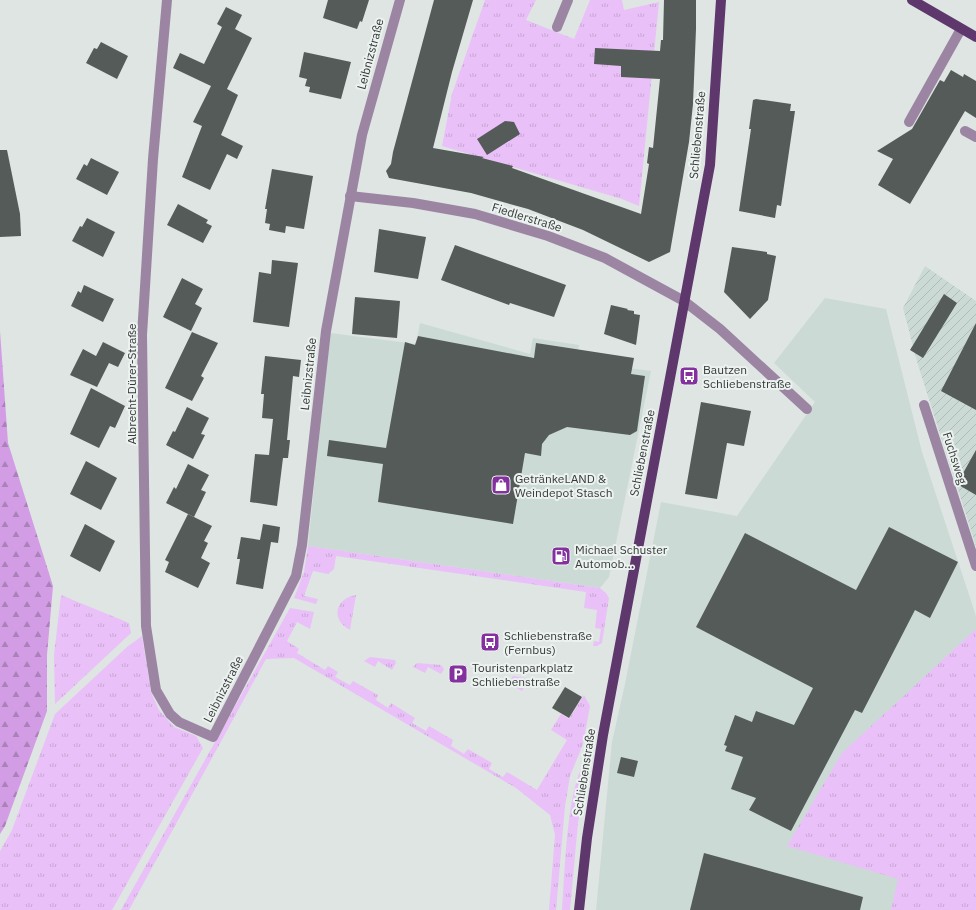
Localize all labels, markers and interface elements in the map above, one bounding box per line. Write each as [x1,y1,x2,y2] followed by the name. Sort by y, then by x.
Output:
[353,16,387,91] street label: Leibnizstraße
[686,90,708,180] street label: Schliebenstraße
[490,199,564,235] street label: Fiedlerstraße
[124,323,139,445] street label: Albrecht-Dürer-Straße
[297,337,319,411] street label: Leibnizstraße
[703,362,791,391] place label: Bautzen Schliebenstraße
[678,365,700,387] bus stop icon: Bautzen Schliebenstraße
[626,408,658,498] street label: Schliebenstraße
[940,430,971,487] street label: Fuchsweg
[515,471,612,500] place label: GetränkeLAND & Weindepot Stasch
[490,474,512,496] shop icon: GetränkeLAND & Weindepot Stasch
[575,542,668,571] place label: Michael Schuster Automob...
[550,545,572,567] fuel station icon: Michael Schuster Automob...
[504,628,592,657] place label: Schliebenstraße (Fernbus)
[479,631,501,653] bus stop icon: Schliebenstraße (Fernbus)
[200,653,246,725] street label: Leibnizstraße
[472,660,573,689] place label: Touristenparkplatz Schliebenstraße
[447,663,469,685] parking icon: Touristenparkplatz Schliebenstraße
[570,727,598,817] street label: Schliebenstraße

